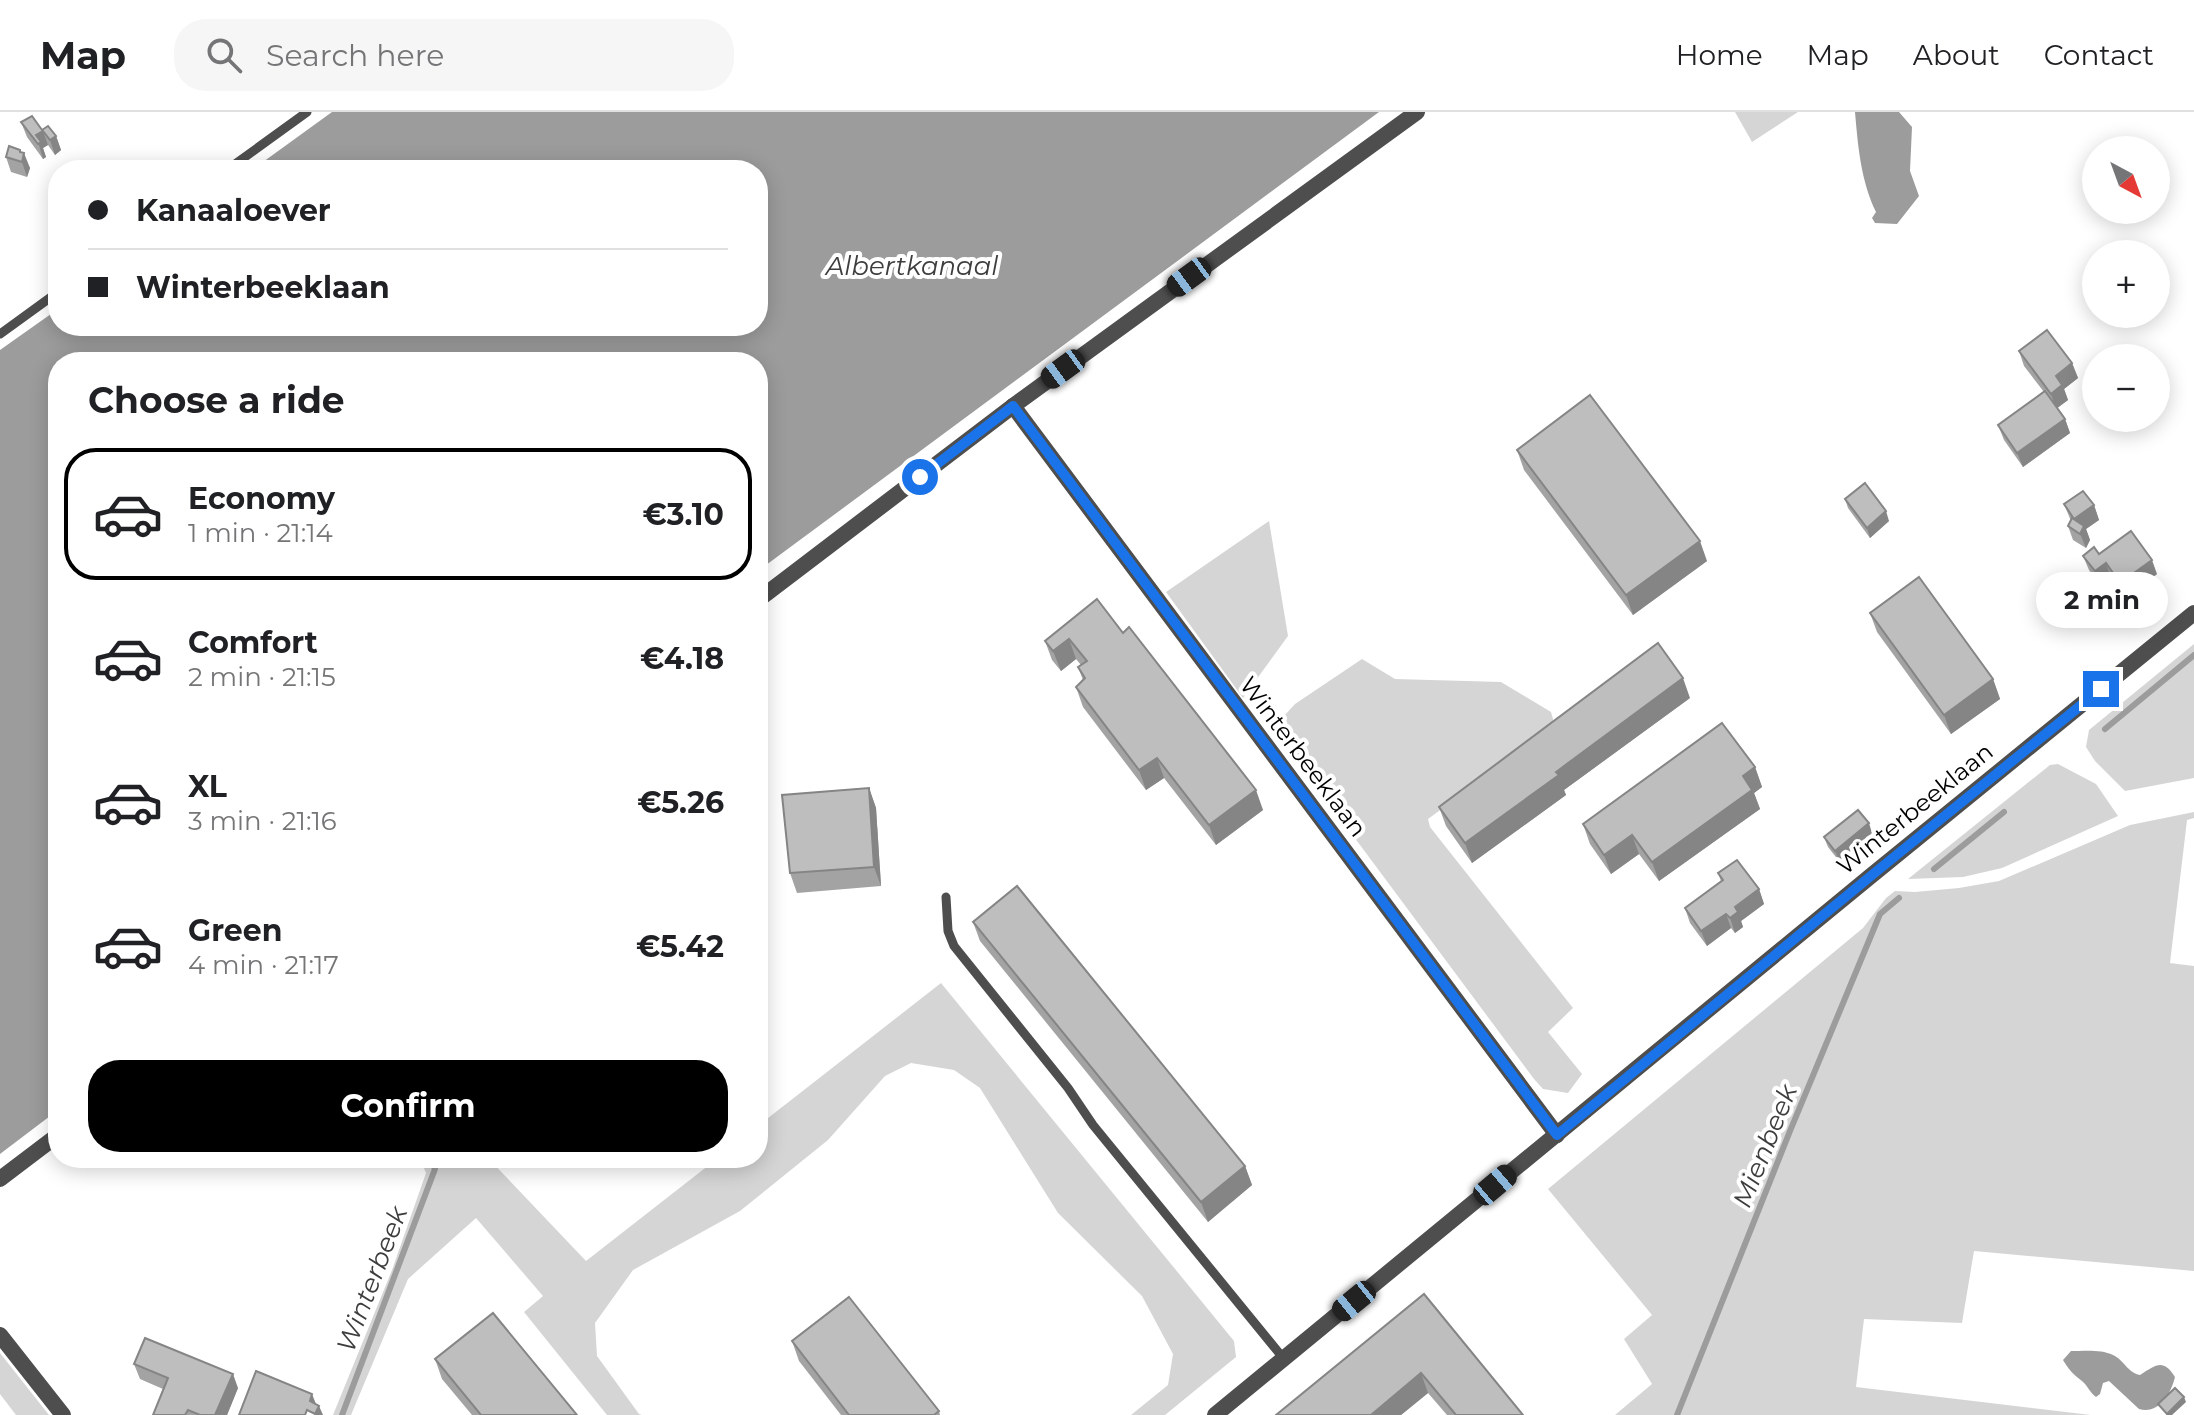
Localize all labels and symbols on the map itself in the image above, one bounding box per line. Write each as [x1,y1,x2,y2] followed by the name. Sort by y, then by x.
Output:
[2082,136,2170,224] north arrow
[824,250,998,282] water label: Albertkanaal
[1163,253,1215,301] car
[1037,345,1089,393] car
[902,459,938,495] route start
[2035,573,2167,629] callout: 2 min
[1234,671,1373,842] street label: Winterbeeklaan
[2083,671,2119,707] route end
[1831,737,1999,881] street label: Winterbeeklaan
[1726,1078,1805,1212] water label: Mienbeek
[1469,1160,1521,1210] car
[330,1200,415,1356] water label: Winterbeek
[1328,1277,1380,1325] car

